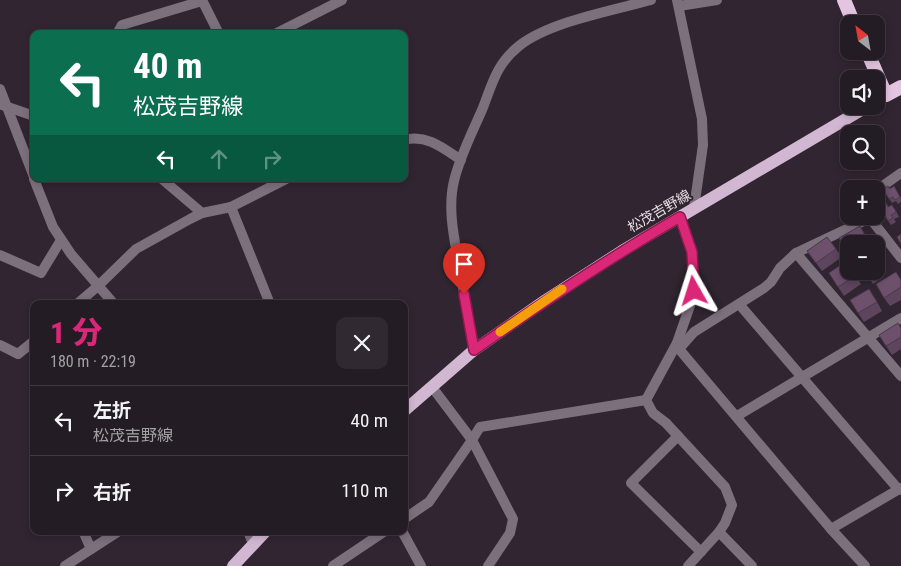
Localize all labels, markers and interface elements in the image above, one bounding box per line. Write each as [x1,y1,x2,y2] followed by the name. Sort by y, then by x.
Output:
[840,15,885,60] north arrow
[840,15,885,280] map controls
[133,46,202,87] text: 40 m
[50,50,115,115] icon: left
[840,70,885,115] button: sound
[133,94,243,119] text: 松茂吉野線
[840,125,885,170] button: search
[152,145,180,173] icon: left
[205,145,233,173] icon: ahead
[258,145,286,173] icon: right
[840,180,885,225] button: +
[625,187,693,235] street label: 松茂吉野線
[840,235,885,280] button: −
[443,243,485,294] pin
[450,250,478,278] icon: arrive
[667,264,719,316] position arrow
[50,315,102,350] text: 1 分
[336,317,388,369] button: close
[50,352,136,371] text: 180 m · 22:19
[93,399,131,422] text: 左折
[50,407,78,435] icon: left
[351,409,388,432] text: 40 m
[93,426,173,445] text: 松茂吉野線
[50,477,78,505] icon: right
[341,479,388,502] text: 110 m
[93,481,131,504] text: 右折

